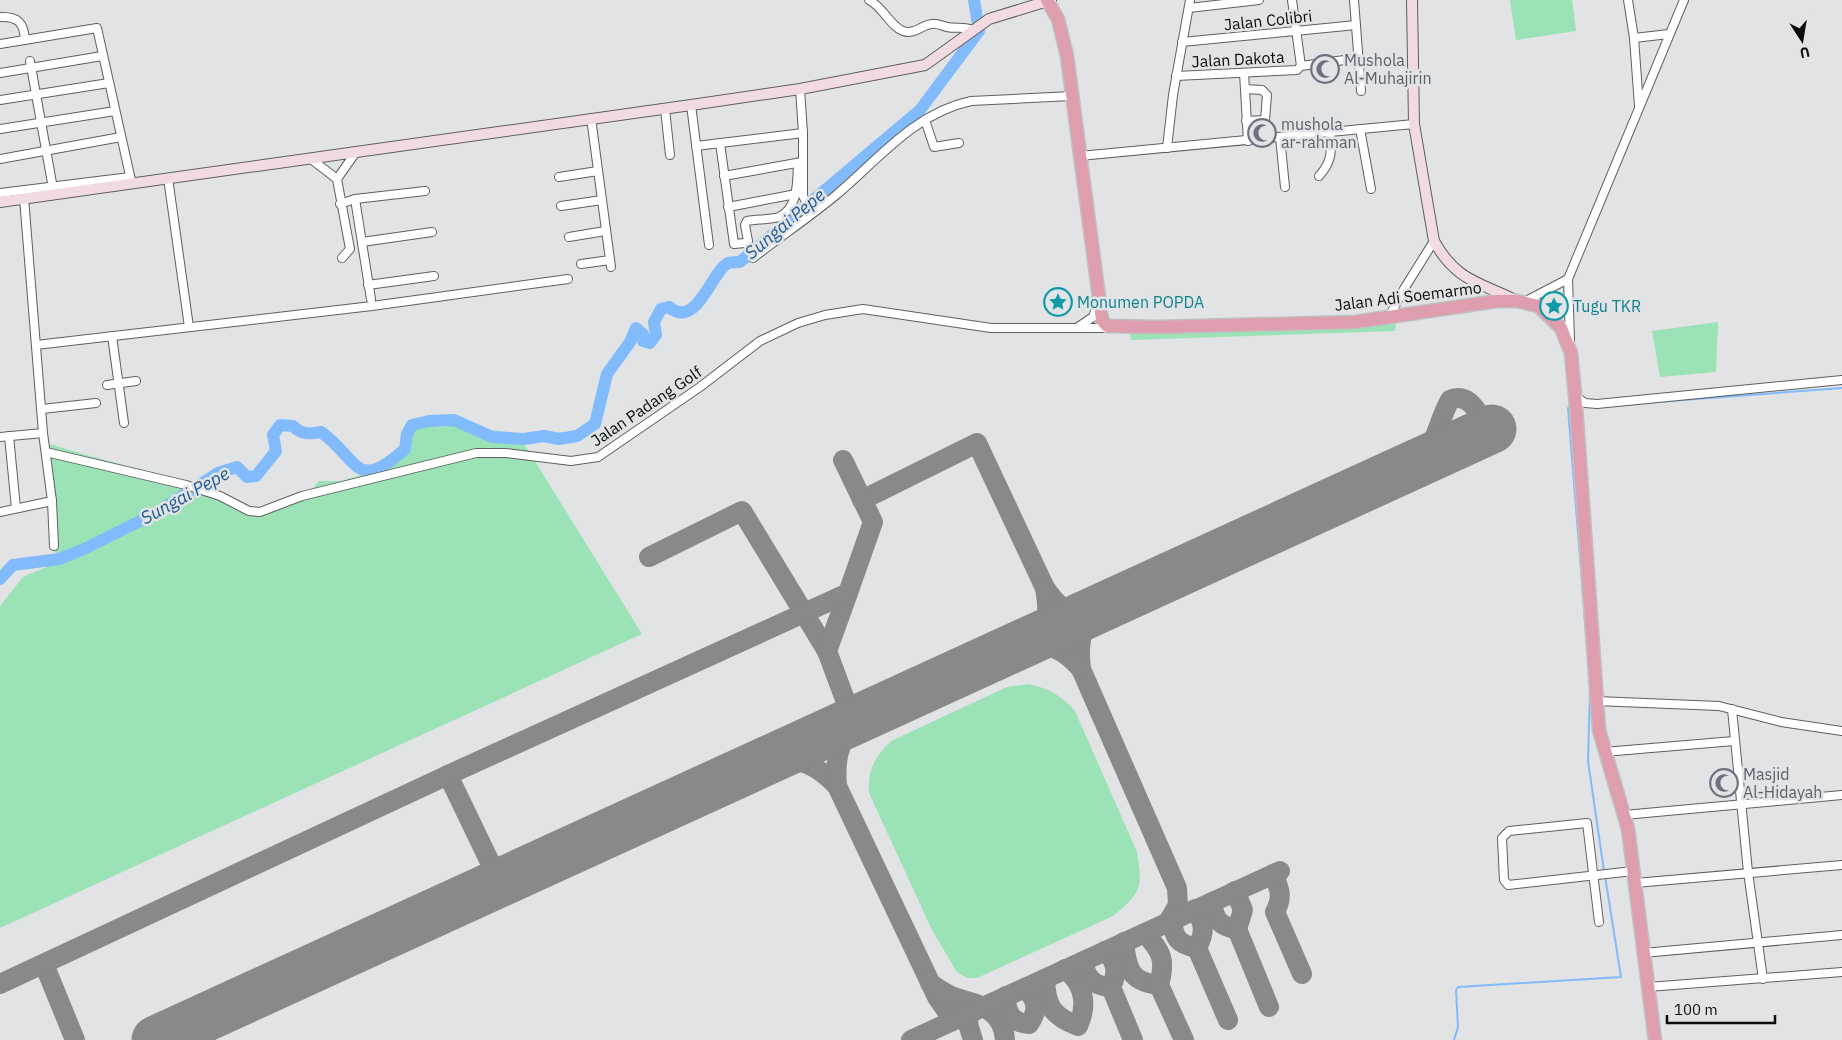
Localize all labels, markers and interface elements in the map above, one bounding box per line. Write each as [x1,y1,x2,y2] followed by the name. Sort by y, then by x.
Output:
[1223,5,1313,35] street label: Jalan Colibri
[1777,15,1827,65] north arrow
[1798,43,1811,63] text: U
[1191,47,1285,71] street label: Jalan Dakota
[1344,50,1432,88] place label: Mushola Al-Muhajirin
[1310,54,1340,84] mosque icon: Mushola Al-Muhajirin
[1281,114,1357,152] place label: mushola ar-rahman
[1247,118,1277,148] mosque icon: mushola ar-rahman
[740,183,830,264] water label: Sungai Pepe
[1333,277,1483,315] street label: Jalan Adi Soemarmo
[1043,287,1073,317] place icon: Monumen POPDA
[1539,291,1569,321] place icon: Tugu TKR
[1077,292,1204,312] place label: Monumen POPDA
[1573,296,1641,316] place label: Tugu TKR
[587,362,705,450] street label: Jalan Padang Golf
[136,462,233,529] water label: Sungai Pepe
[1743,764,1822,802] place label: Masjid Al-Hidayah
[1709,768,1739,798] mosque icon: Masjid Al-Hidayah
[1667,992,1774,1024] scale bar
[1674,1000,1718,1019] text: 100 m

